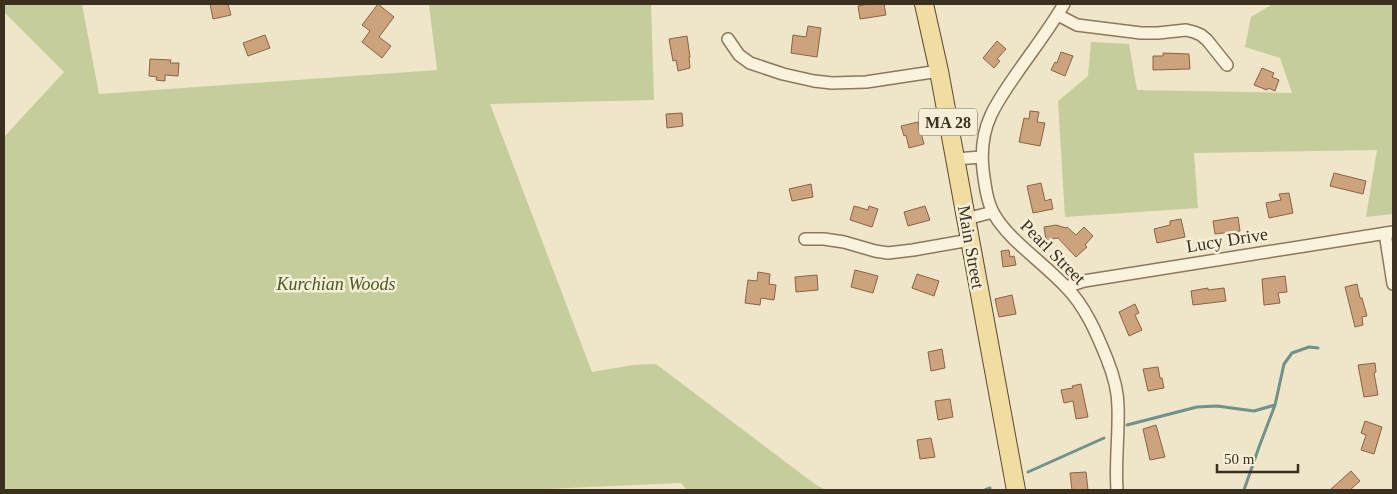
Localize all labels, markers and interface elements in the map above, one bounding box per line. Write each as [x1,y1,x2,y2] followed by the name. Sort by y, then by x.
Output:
[919,108,977,136] road number: MA 28
[954,204,988,290] street label: Main Street
[1016,215,1090,289] street label: Pearl Street
[1185,224,1269,256] street label: Lucy Drive
[275,274,396,294] park label: Kurchian Woods
[1217,442,1298,474] scale bar
[1224,451,1255,467] text: 50 m

